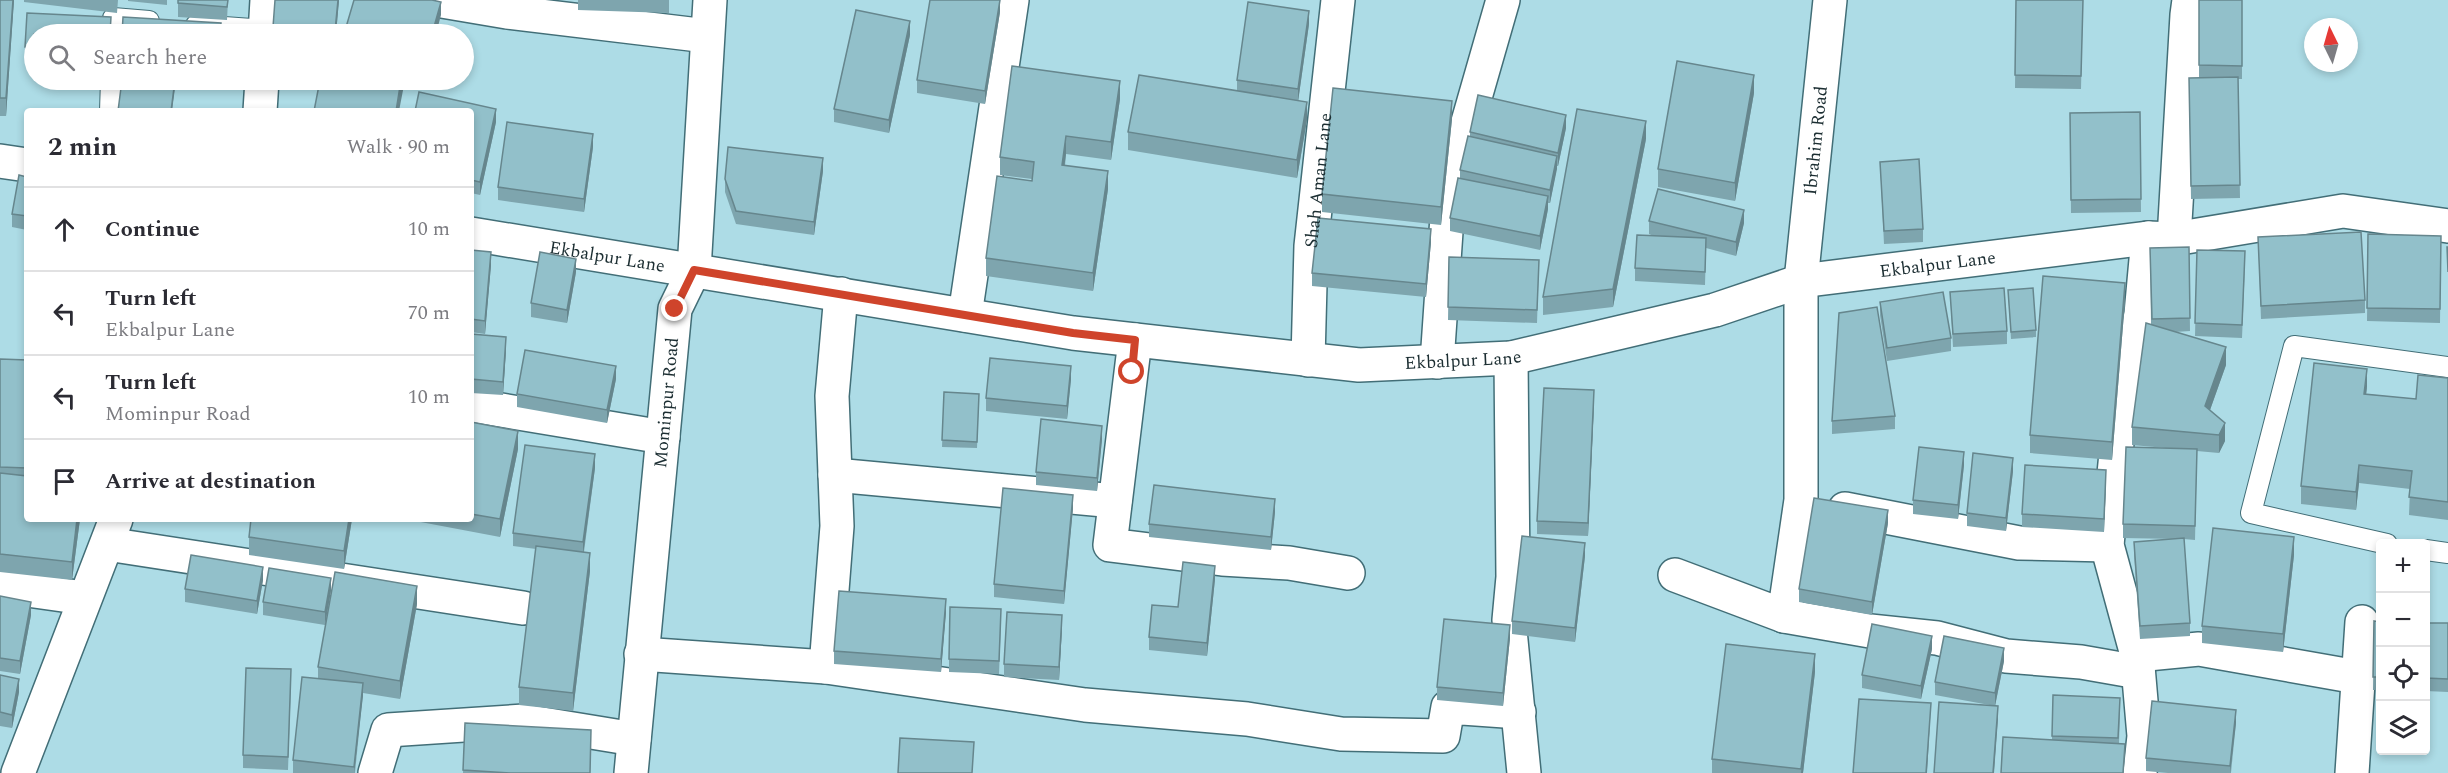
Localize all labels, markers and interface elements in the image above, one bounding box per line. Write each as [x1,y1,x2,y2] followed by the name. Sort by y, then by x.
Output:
[2304,18,2358,72] north arrow
[24,24,474,90] search box
[45,41,78,74] icon: search
[93,41,207,74] text: Search here
[1797,85,1835,196] street label: Ibrahim Road
[1298,112,1340,249] street label: Shah Aman Lane
[48,127,117,167] text: 2 min
[347,132,450,162] text: Walk · 90 m
[48,213,81,246] icon: ahead
[105,213,200,246] text: Continue
[408,214,450,244] text: 10 m
[547,234,667,280] street label: Ekbalpur Lane
[1878,244,1997,285] street label: Ekbalpur Lane
[105,282,197,315] text: Turn left
[661,295,687,321] route end
[48,297,81,330] icon: left
[408,298,450,328] text: 70 m
[105,315,235,345] text: Ekbalpur Lane
[647,336,686,469] street label: Mominpur Road
[1404,343,1524,377] street label: Ekbalpur Lane
[1118,358,1144,384] route start
[105,366,197,399] text: Turn left
[48,381,81,414] icon: left
[408,382,450,412] text: 10 m
[105,399,251,429] text: Mominpur Road
[48,465,81,498] icon: arrive
[105,465,316,498] text: Arrive at destination
[2376,539,2430,755] map controls
[2376,539,2430,593] button: +
[2376,593,2430,647] button: −
[2376,647,2430,701] button: locate
[2376,701,2430,755] button: layers

